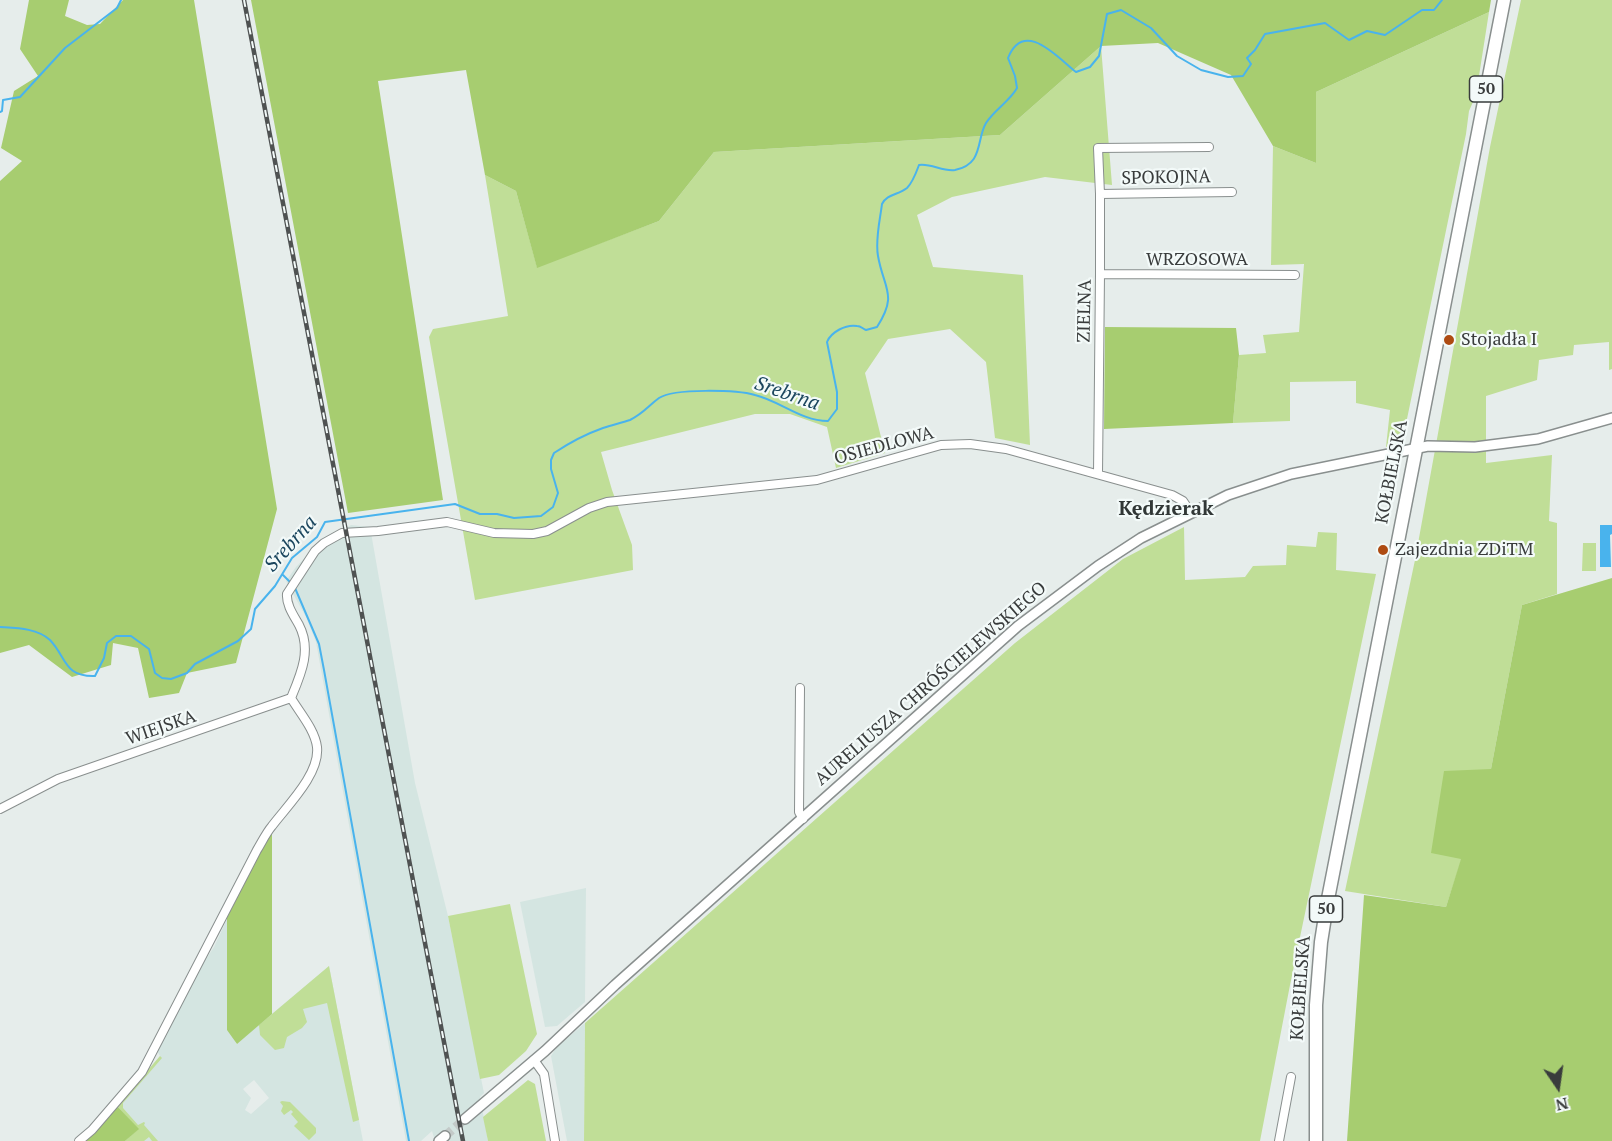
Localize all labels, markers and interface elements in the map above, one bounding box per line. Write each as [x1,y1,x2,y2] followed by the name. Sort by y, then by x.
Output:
[1470,76,1502,102] road number: 50
[1121,166,1211,190] street label: SPOKOJNA
[1146,249,1248,271] street label: WRZOSOWA
[1074,279,1096,343] street label: ZIELNA
[1461,329,1537,351] place label: Stojadła I
[1442,333,1456,347] marker: Stojadła I
[751,372,823,416] water label: Srebrna
[1371,418,1413,526] street label: KOŁBIELSKA
[832,422,936,470] street label: OSIEDLOWA
[1118,497,1214,521] district label: Kędzierak
[260,511,322,577] water label: Srebrna
[1395,539,1533,561] place label: Zajezdnia ZDiTM
[1376,543,1390,557] marker: Zajezdnia ZDiTM
[811,578,1051,790] street label: AURELIUSZA CHRÓŚCIELEWSKIEGO
[123,706,199,750] street label: WIEJSKA
[1310,896,1342,922] road number: 50
[1287,935,1315,1041] street label: KOŁBIELSKA
[1528,1057,1588,1117] north arrow
[1554,1092,1570,1117] text: N

